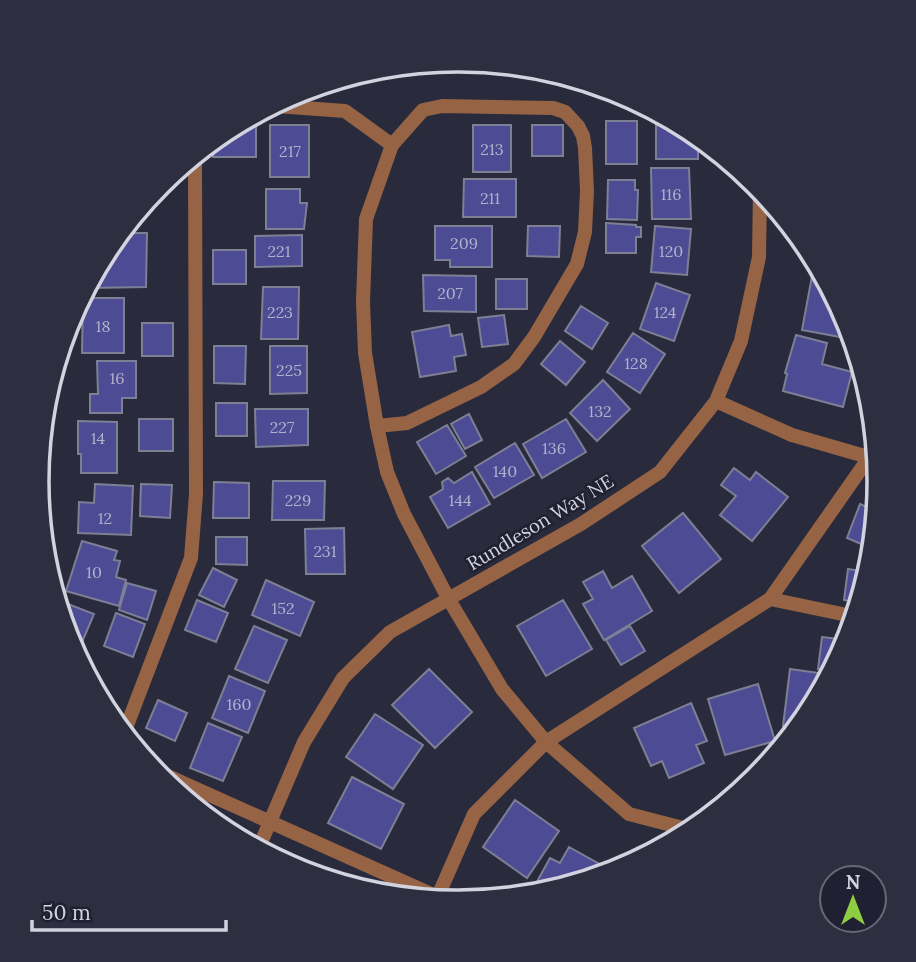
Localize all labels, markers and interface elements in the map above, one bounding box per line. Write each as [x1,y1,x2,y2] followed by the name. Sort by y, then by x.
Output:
[480,139,504,159] house number: 213
[279,141,302,161] house number: 217
[661,184,681,204] house number: 116
[480,188,500,208] house number: 211
[450,233,478,253] house number: 209
[267,241,291,261] house number: 221
[659,241,683,261] house number: 120
[437,283,463,303] house number: 207
[267,302,293,322] house number: 223
[654,302,677,322] house number: 124
[96,316,110,336] house number: 18
[624,353,648,373] house number: 128
[276,360,302,380] house number: 225
[109,368,125,388] house number: 16
[588,401,612,421] house number: 132
[270,417,295,437] house number: 227
[91,428,106,448] house number: 14
[542,438,566,458] house number: 136
[493,461,517,481] house number: 140
[462,469,618,575] street label: Rundleson Way NE
[285,490,311,510] house number: 229
[448,490,472,510] house number: 144
[98,508,112,528] house number: 12
[313,541,337,561] house number: 231
[86,562,102,582] house number: 10
[271,598,295,618] house number: 152
[226,694,252,714] house number: 160
[818,864,888,934] north arrow
[846,870,861,894] text: N
[32,888,226,932] scale bar
[42,899,91,926] text: 50 m

